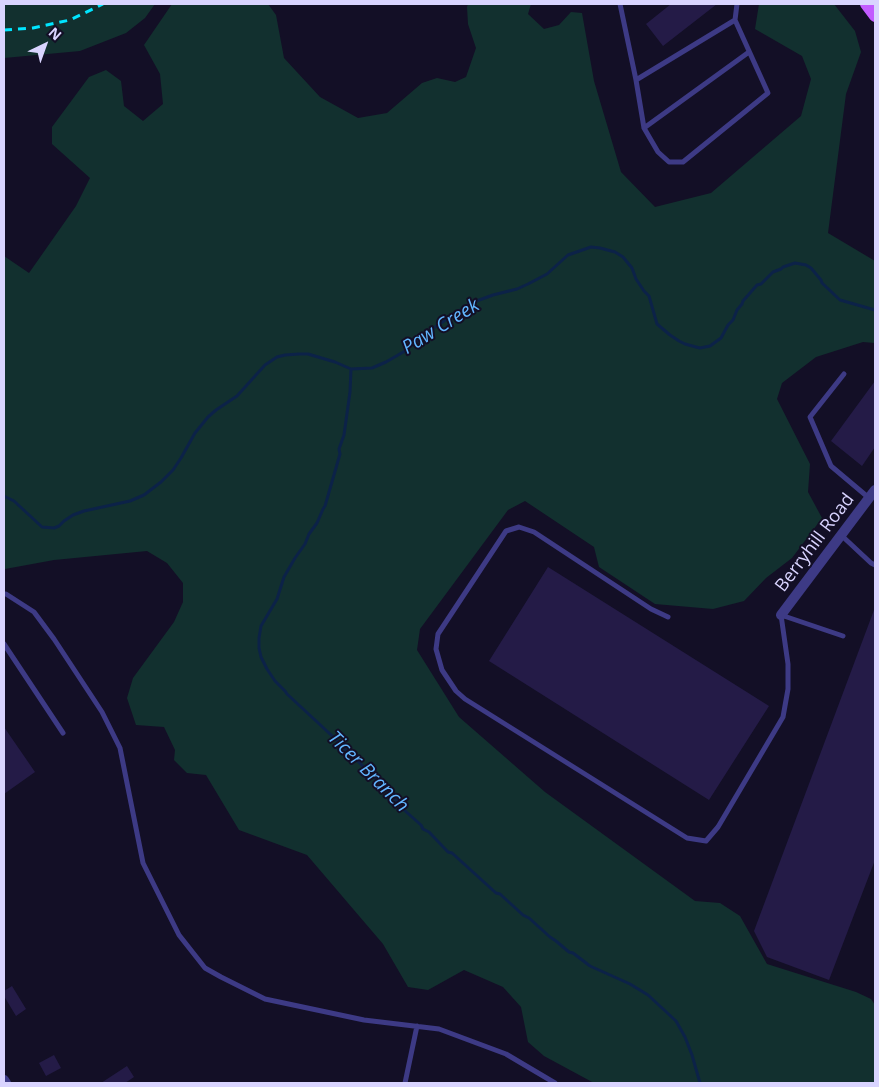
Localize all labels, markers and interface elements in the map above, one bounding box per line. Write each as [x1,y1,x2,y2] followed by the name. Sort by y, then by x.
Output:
[20,20,70,70] north arrow
[45,23,66,44] text: N
[398,294,484,360] water label: Paw Creek
[771,489,859,597] street label: Berryhill Road
[323,727,413,817] water label: Ticer Branch

